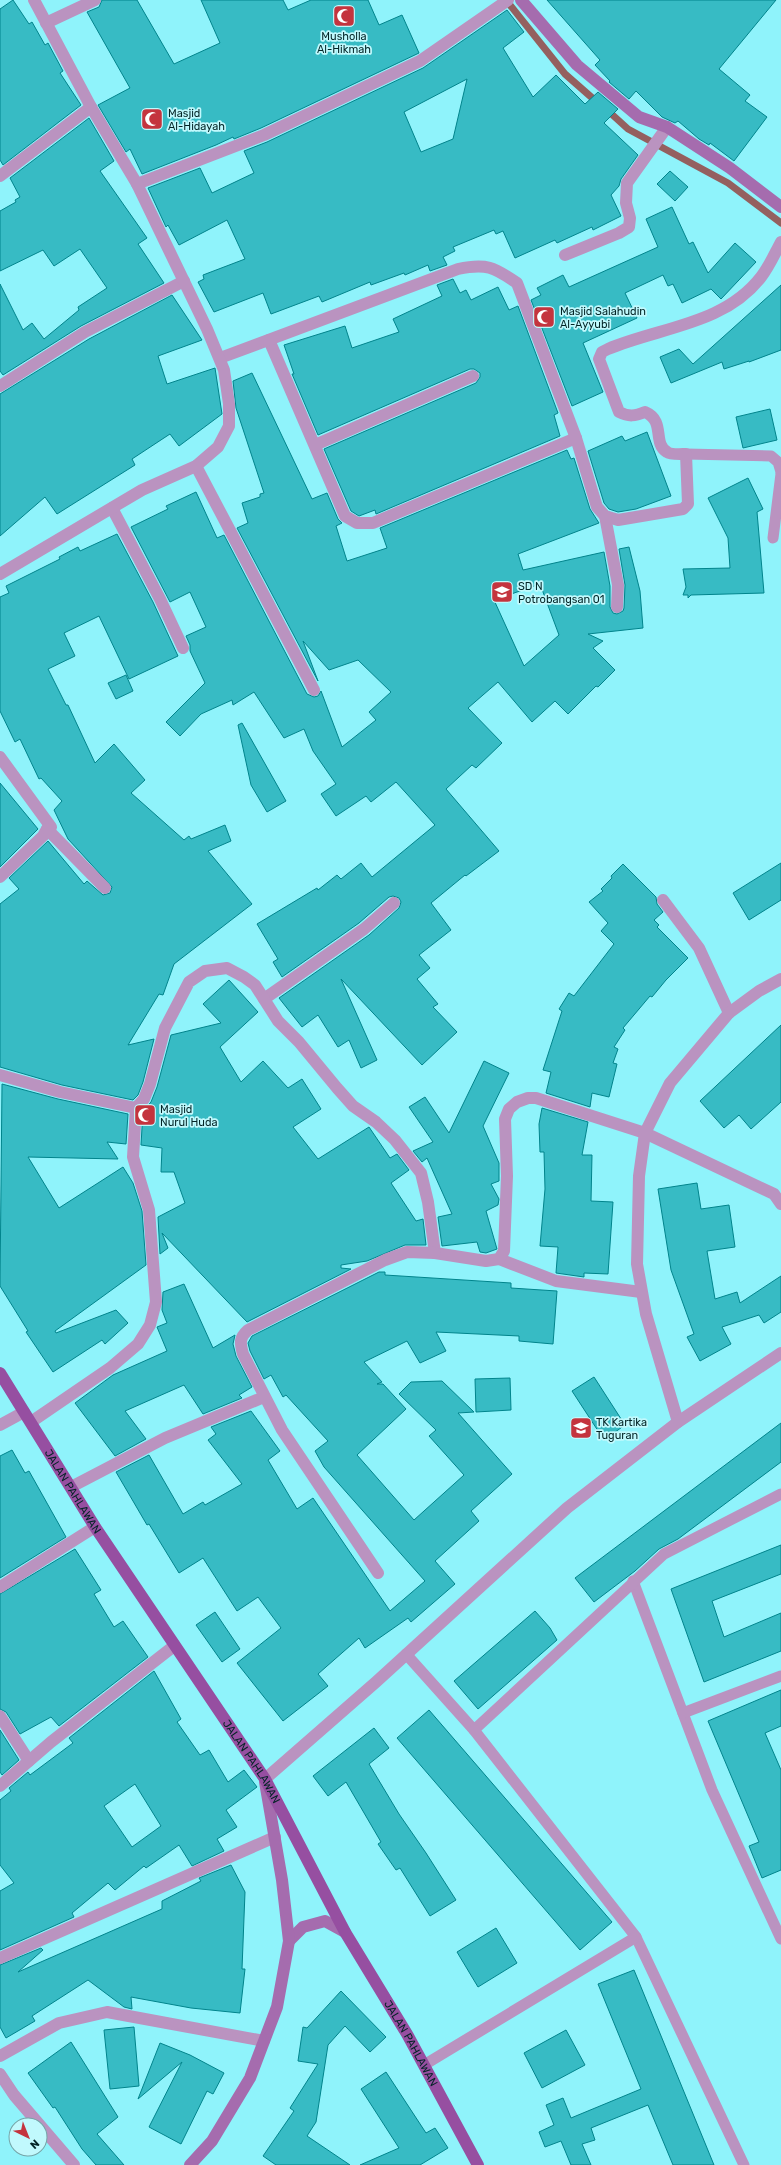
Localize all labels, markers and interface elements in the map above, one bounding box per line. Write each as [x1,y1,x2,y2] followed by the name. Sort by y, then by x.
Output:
[331,3,357,29] mosque icon: Musholla Al-Hikmah
[317,30,371,56] place label: Musholla Al-Hikmah
[139,106,165,132] mosque icon: Masjid Al-Hidayah
[168,107,225,133] place label: Masjid Al-Hidayah
[531,304,557,330] mosque icon: Masjid Salahudin Al-Ayyubi
[560,305,646,331] place label: Masjid Salahudin Al-Ayyubi
[489,579,515,605] school or university icon: SD N Potrobangsan 01
[518,580,605,606] place label: SD N Potrobangsan 01
[132,1102,158,1128] mosque icon: Masjid Nurul Huda
[160,1103,218,1129] place label: Masjid Nurul Huda
[568,1415,594,1441] school or university icon: TK Kartika Tuguran
[596,1416,647,1442] place label: TK Kartika Tuguran
[42,1447,104,1536] street label: JALAN PAHLAWAN
[220,1717,283,1806] street label: JALAN PAHLAWAN
[381,1998,440,2089] street label: JALAN PAHLAWAN
[8,2117,48,2157] north arrow
[27,2136,42,2151] text: N

